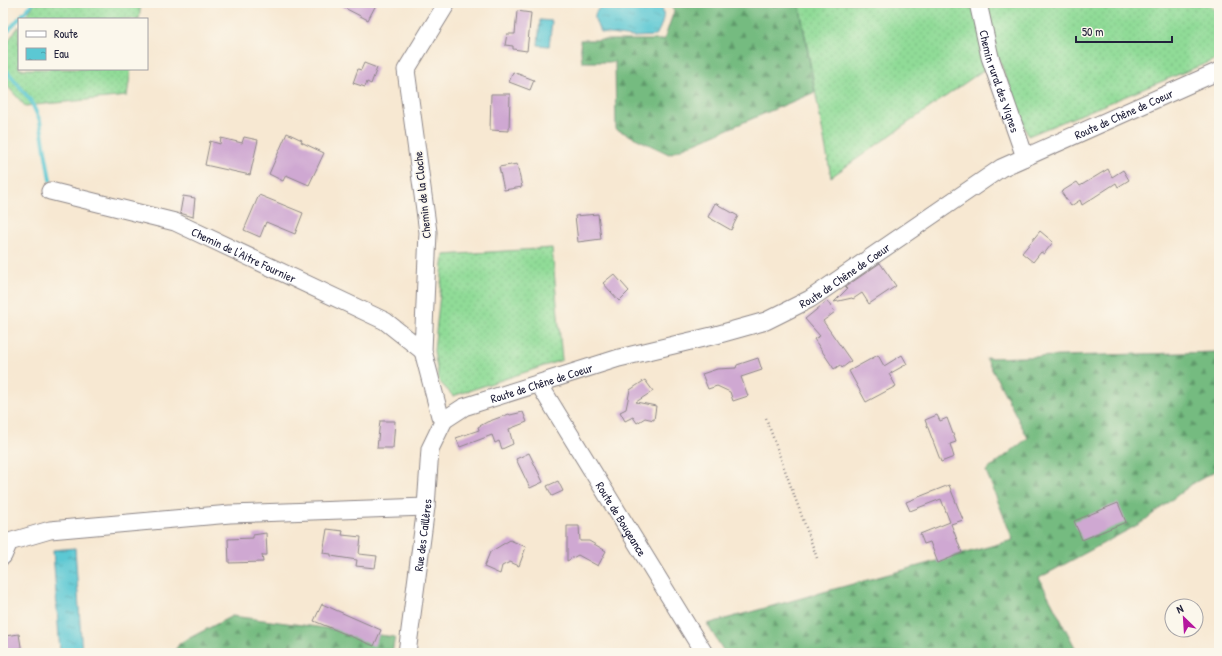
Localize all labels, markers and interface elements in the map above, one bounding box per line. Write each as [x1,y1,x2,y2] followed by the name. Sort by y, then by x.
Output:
[18,18,148,70] legend
[1076,18,1172,44] scale bar
[1082,23,1103,40] text: 50 m
[54,25,78,42] text: Route
[976,28,1024,135] street label: Chemin rural des Vignes
[54,45,69,62] text: Eau
[1072,84,1176,143] street label: Route de Chêne de Coeur
[409,150,435,239] street label: Chemin de la Cloche
[189,222,300,287] street label: Chemin de l'Aitre Fournier
[796,238,893,312] street label: Route de Chêne de Coeur
[488,358,595,407] street label: Route de Chêne de Coeur
[592,478,651,559] street label: Route de Bougeance
[409,498,435,572] street label: Rue des Caillères
[1164,598,1204,638] north arrow
[1174,601,1186,617] text: N

